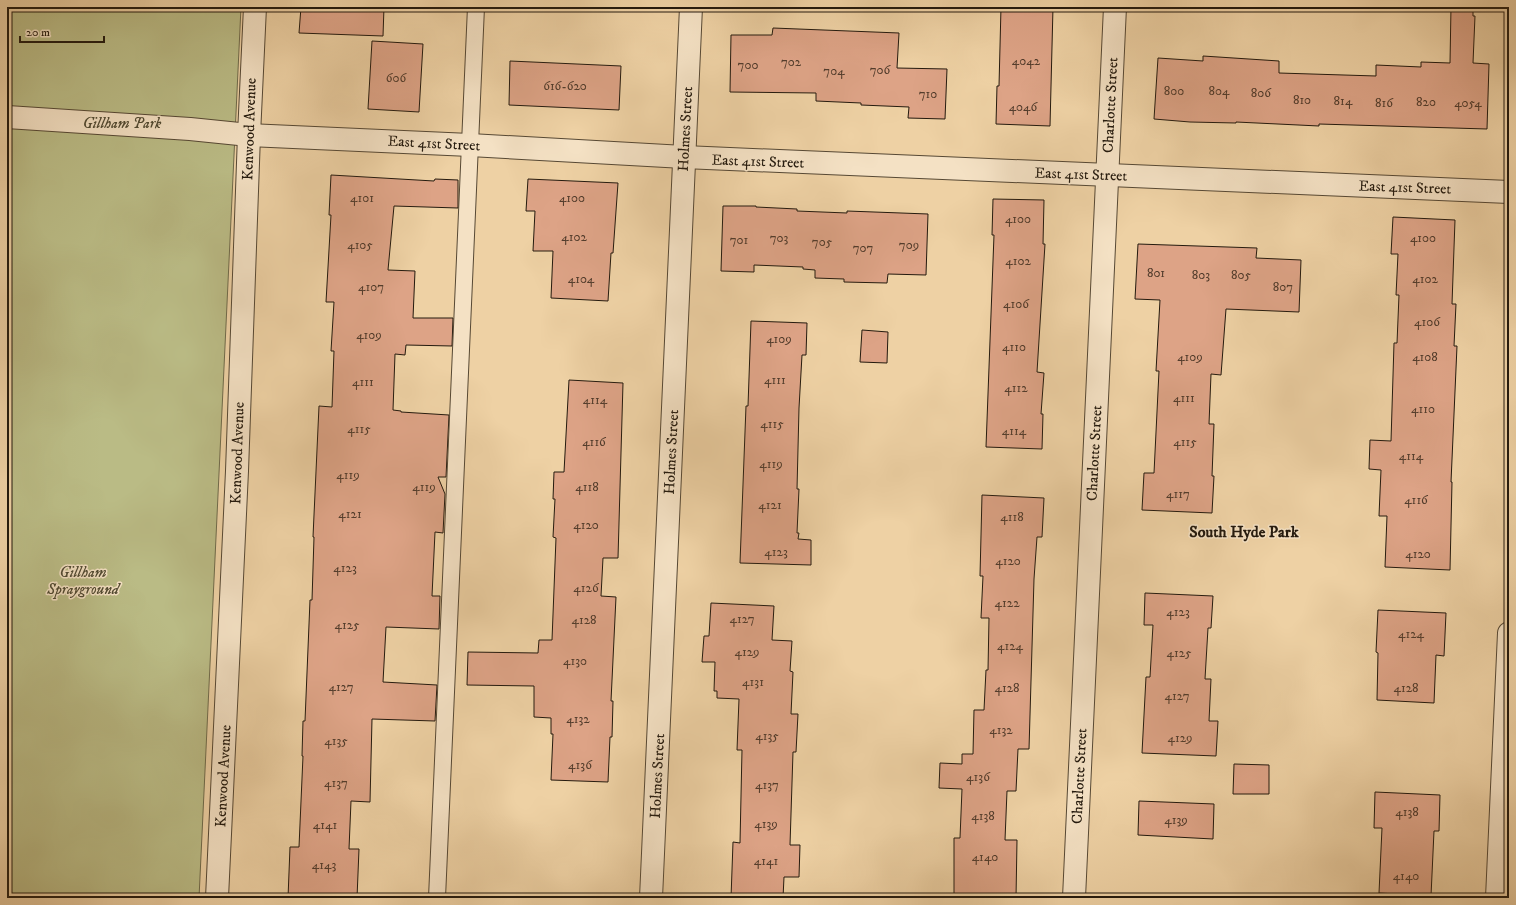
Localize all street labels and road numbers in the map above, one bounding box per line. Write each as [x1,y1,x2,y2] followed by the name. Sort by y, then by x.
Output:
[1099,56,1123,153] street label: Charlotte Street
[238,77,261,181] street label: Kenwood Avenue
[674,86,697,172] street label: Holmes Street
[387,132,481,155] street label: East 41st Street
[711,150,805,173] street label: East 41st Street
[1034,163,1128,186] street label: East 41st Street
[1358,176,1452,199] street label: East 41st Street
[226,401,249,505] street label: Kenwood Avenue
[1083,404,1107,501] street label: Charlotte Street
[660,409,683,495] street label: Holmes Street
[211,724,236,828] street label: Kenwood Avenue
[1068,727,1092,824] street label: Charlotte Street
[646,733,669,819] street label: Holmes Street

